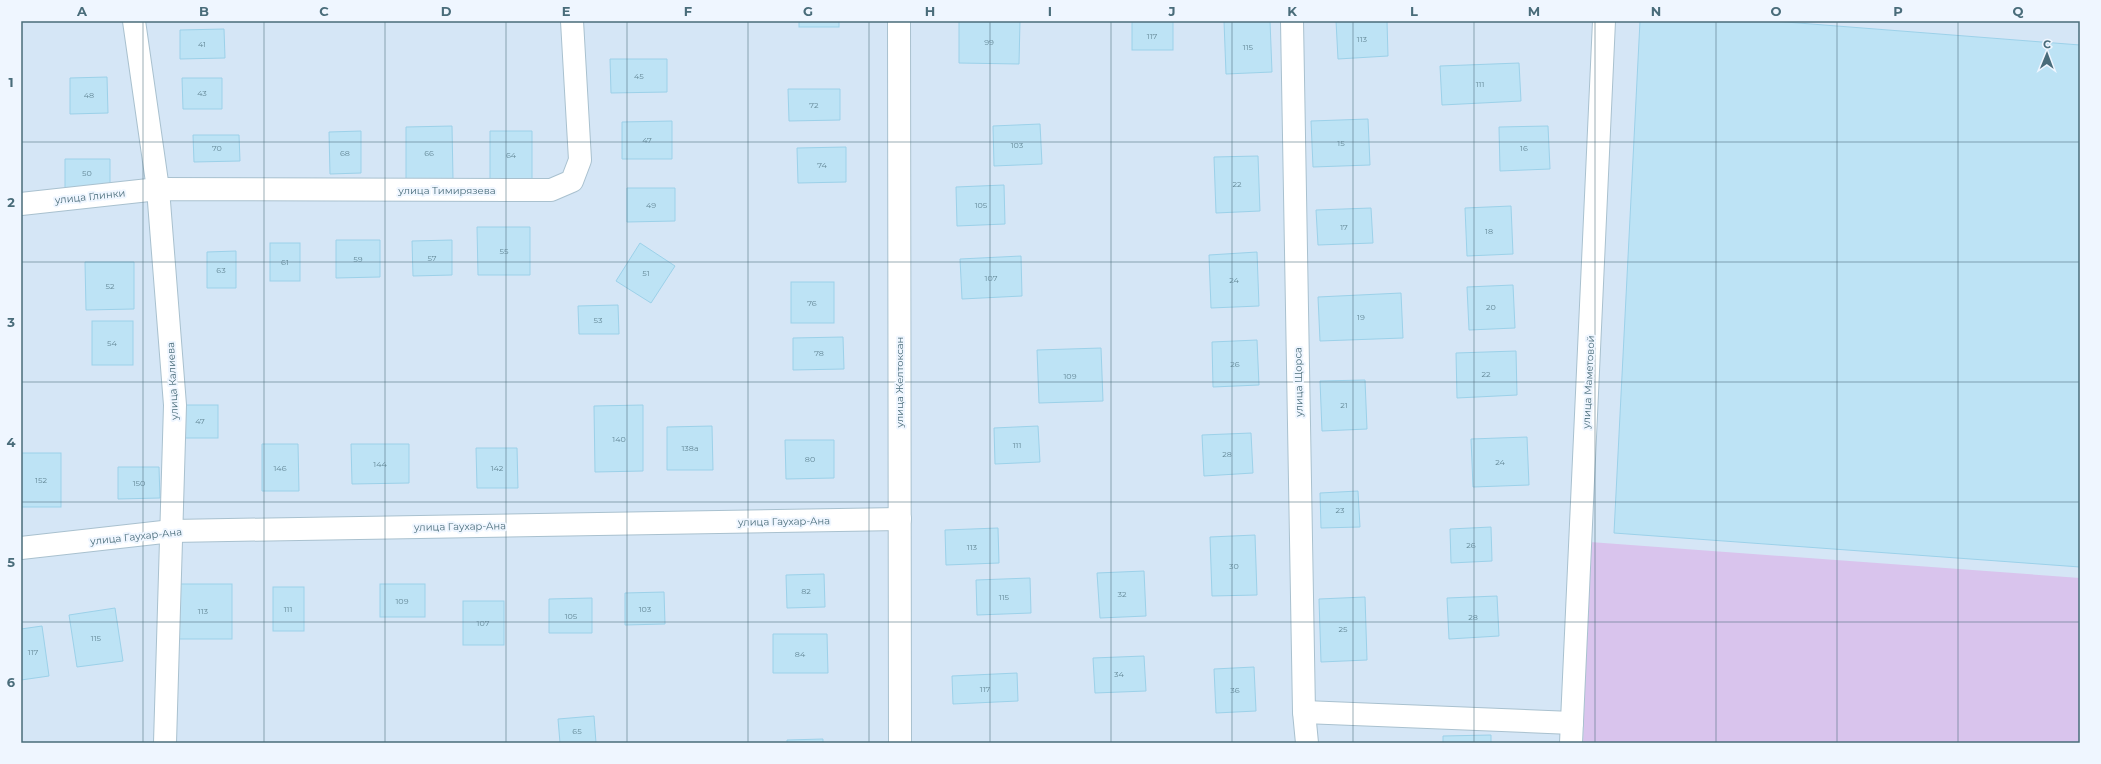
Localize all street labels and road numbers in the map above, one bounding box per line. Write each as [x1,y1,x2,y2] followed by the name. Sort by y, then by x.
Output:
[397,184,496,197] street label: улица Тимирязева
[53,186,126,207] street label: улица Глинки
[1580,335,1597,430] street label: улица Маметовой
[893,337,906,428] street label: улица Желтоксан
[164,342,181,421] street label: улица Калиева
[1291,347,1306,418] street label: улица Щорса
[737,514,830,529] street label: улица Гаухар-Ана
[413,519,506,534] street label: улица Гаухар-Ана
[89,525,183,548] street label: улица Гаухар-Ана

